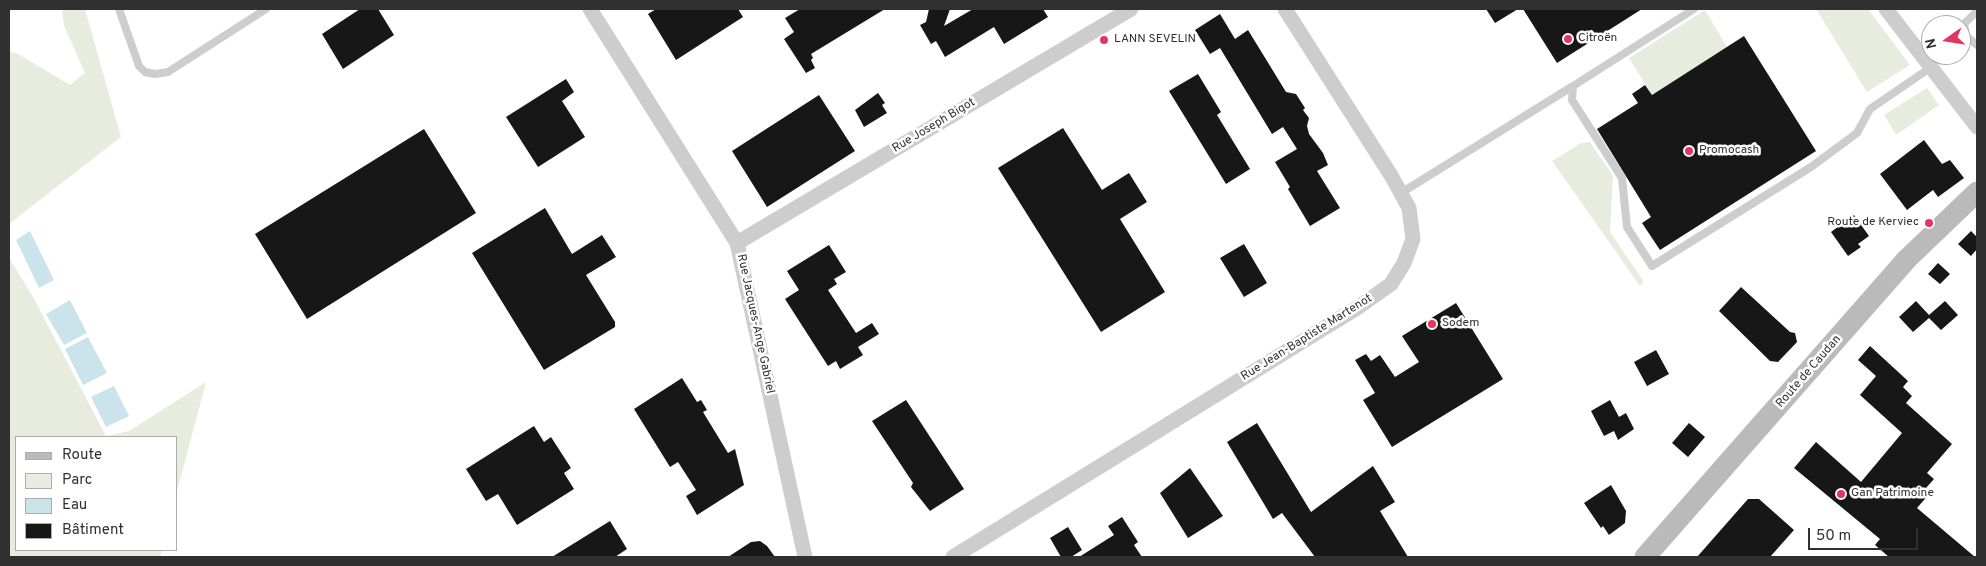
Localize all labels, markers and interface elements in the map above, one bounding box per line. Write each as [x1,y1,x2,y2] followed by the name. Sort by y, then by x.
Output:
[1921,15,1971,65] north arrow
[1578,32,1617,46] place label: Citroën
[1114,33,1196,47] place label: LANN SEVELIN
[1562,33,1574,45] marker: Citroën
[1098,34,1110,46] marker: LANN SEVELIN
[1922,36,1941,50] text: N
[890,96,978,156] street label: Rue Joseph Bigot
[1699,144,1759,158] place label: Promocash
[1683,145,1695,157] marker: Promocash
[1827,216,1919,230] place label: Route de Kerviec
[1923,217,1935,229] marker: Route de Kerviec
[733,253,777,395] street label: Rue Jacques-Ange Gabriel
[1239,292,1375,384] street label: Rue Jean-Baptiste Martenot
[1442,317,1479,331] place label: Sodem
[1426,318,1438,330] marker: Sodem
[1774,333,1844,411] street label: Route de Caudan
[15,436,178,551] legend
[62,446,102,465] text: Route
[62,471,92,490] text: Parc
[1851,487,1934,501] place label: Gan Patrimoine
[1835,488,1847,500] marker: Gan Patrimoine
[62,496,87,515] text: Eau
[1811,518,1921,550] scale bar
[62,521,124,540] text: Bâtiment
[1816,527,1851,546] text: 50 m

